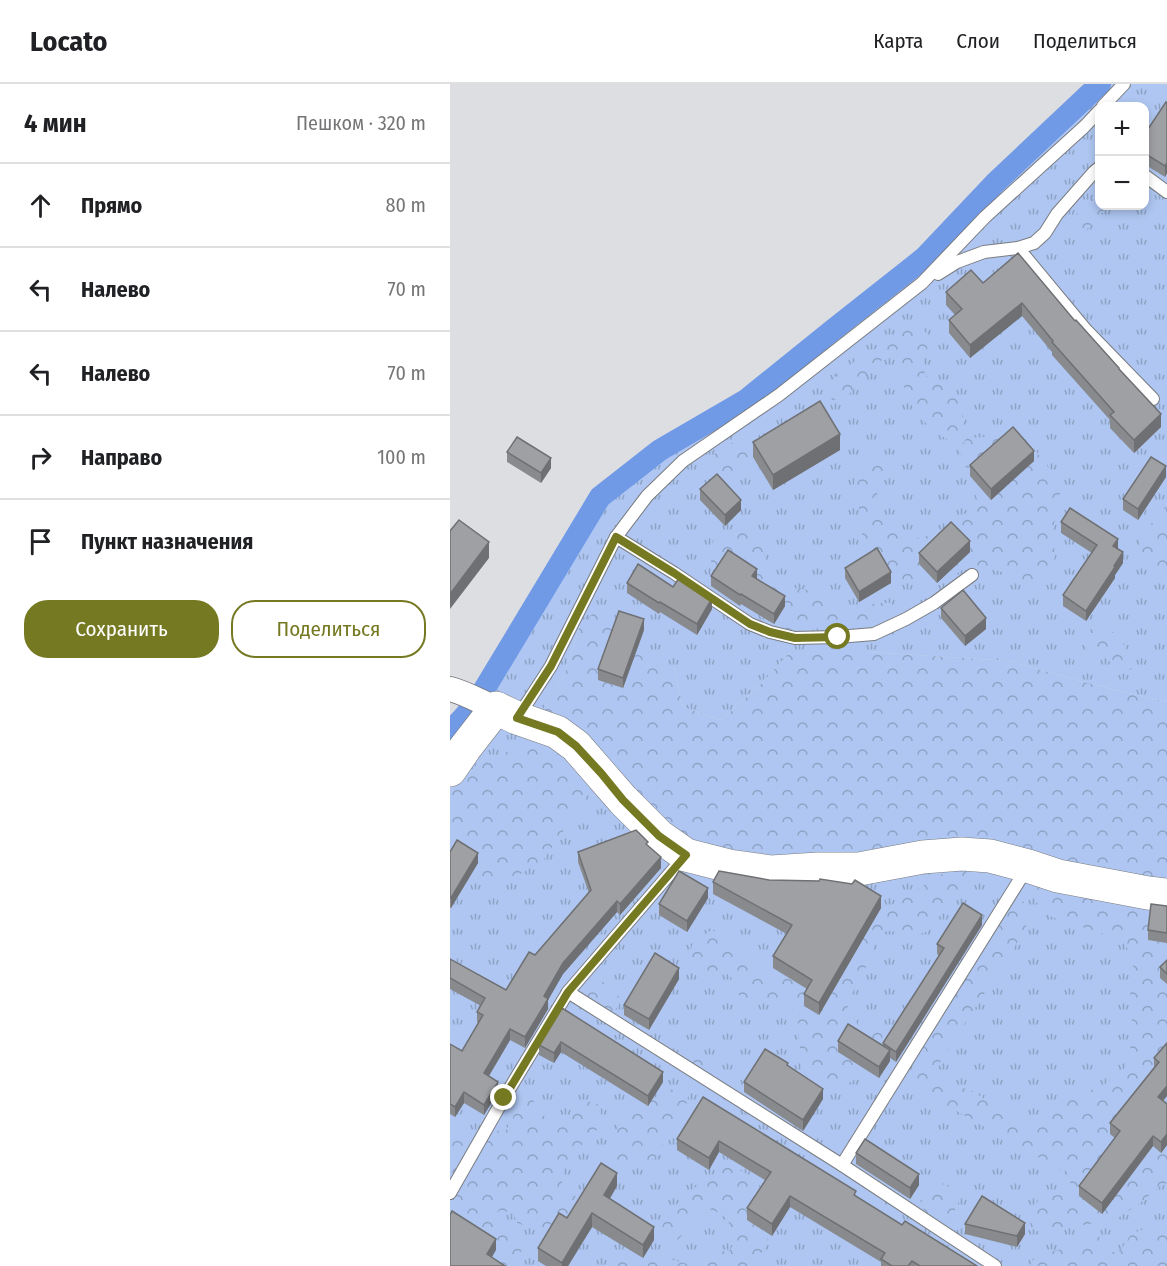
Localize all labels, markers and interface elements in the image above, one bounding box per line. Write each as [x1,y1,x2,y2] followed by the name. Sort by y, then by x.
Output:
[30,25,108,58] text: Locato
[873,28,923,54] text: Карта
[956,28,1000,54] text: Слои
[1033,28,1137,54] text: Поделиться
[1095,102,1149,210] map controls
[1095,102,1149,156] button: +
[24,108,86,139] text: 4 мин
[296,111,426,135] text: Пешком · 320 m
[1095,156,1149,210] button: −
[24,189,57,222] icon: ahead
[81,192,142,219] text: Прямо
[386,193,426,217] text: 80 m
[24,273,57,306] icon: left
[81,276,150,303] text: Налево
[388,277,426,301] text: 70 m
[24,357,57,390] icon: left
[81,360,150,387] text: Налево
[388,361,426,385] text: 70 m
[24,441,57,474] icon: right
[81,444,162,471] text: Направо
[377,445,426,469] text: 100 m
[24,525,57,558] icon: arrive
[81,528,253,555] text: Пункт назначения
[24,600,219,658] button: Сохранить
[231,600,426,658] button: Поделиться
[824,623,850,649] route start
[490,1084,516,1110] route end

